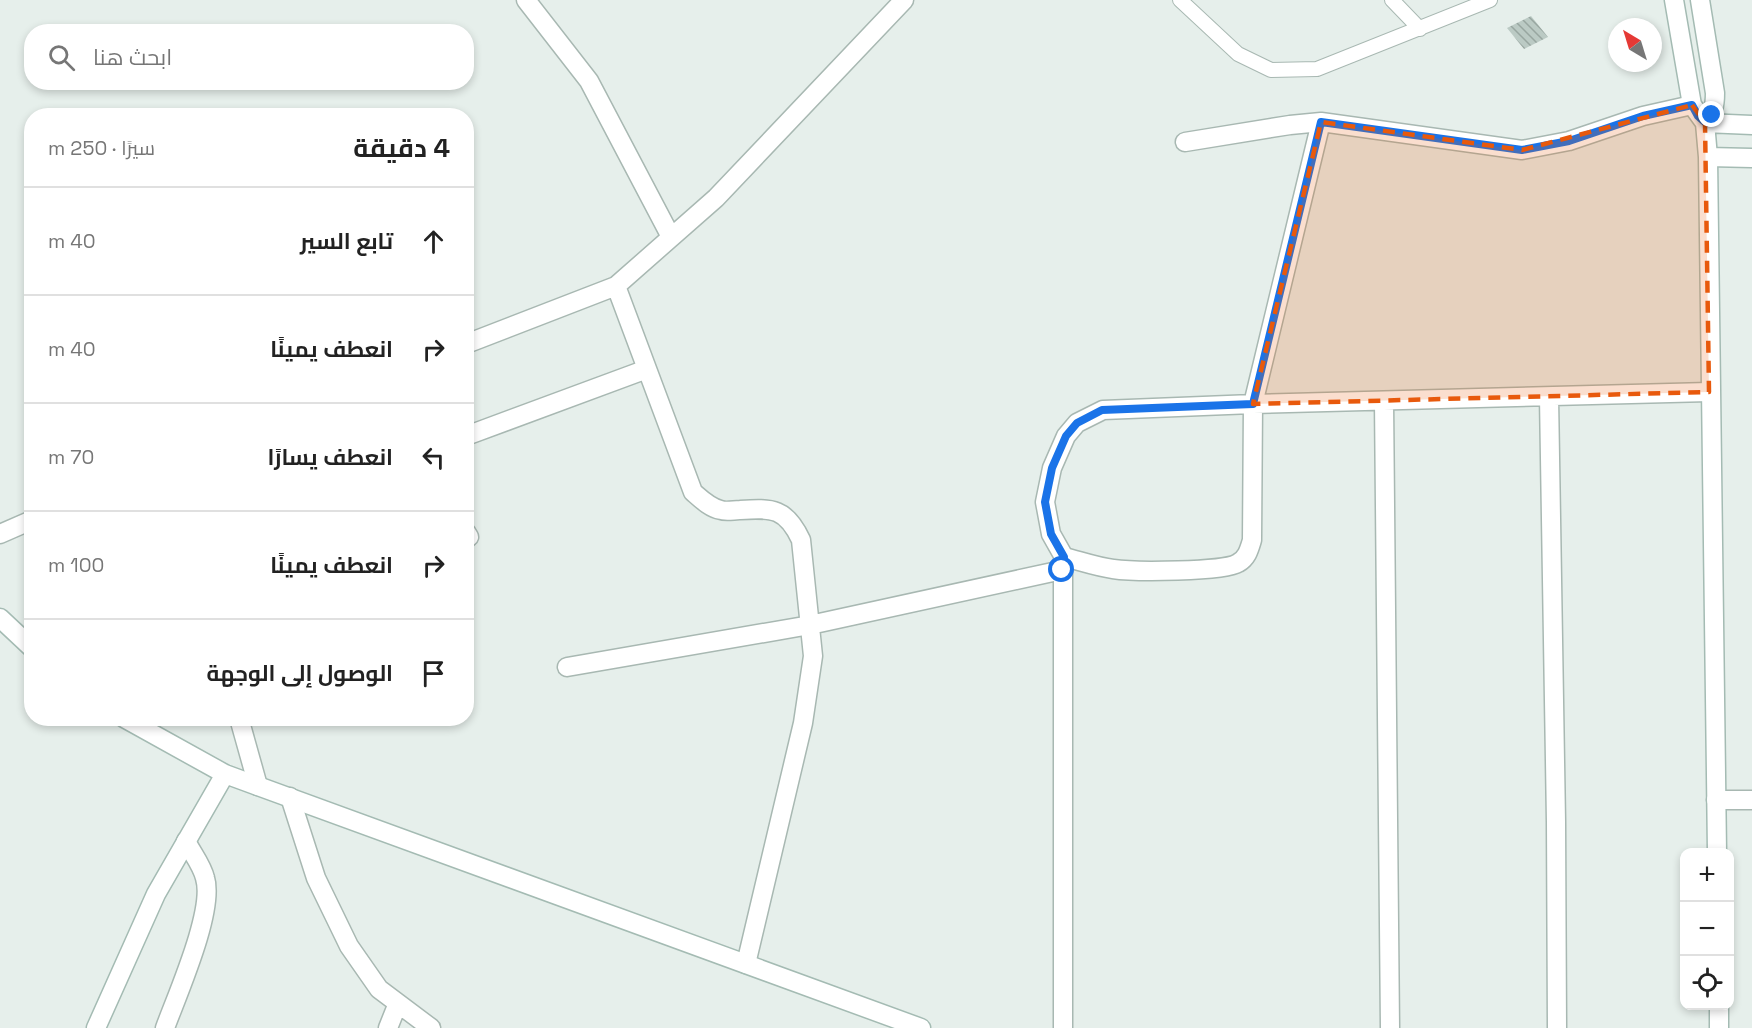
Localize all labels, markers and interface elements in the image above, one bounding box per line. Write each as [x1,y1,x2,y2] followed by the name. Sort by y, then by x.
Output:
[1608,18,1662,72] north arrow
[24,24,474,90] search box
[45,41,78,74] icon: search
[93,43,172,71] text: ابحث هنا
[1698,101,1724,127] route end
[353,131,450,165] text: 4 دقيقة
[48,135,155,161] text: سيرًا · 250 m
[417,225,450,258] icon: ahead
[300,227,393,255] text: تابع السير
[48,228,96,254] text: 40 m
[417,333,450,366] icon: right
[270,335,393,363] text: انعطف يمينًا
[48,336,96,362] text: 40 m
[417,441,450,474] icon: left
[267,443,393,471] text: انعطف يسارًا
[48,444,94,470] text: 70 m
[417,549,450,582] icon: right
[270,551,393,579] text: انعطف يمينًا
[48,552,104,578] text: 100 m
[1048,556,1074,582] route start
[417,657,450,690] icon: arrive
[207,659,393,687] text: الوصول إلى الوجهة
[1680,848,1734,1010] map controls
[1680,848,1734,902] button: +
[1680,902,1734,956] button: −
[1680,956,1734,1010] button: locate

